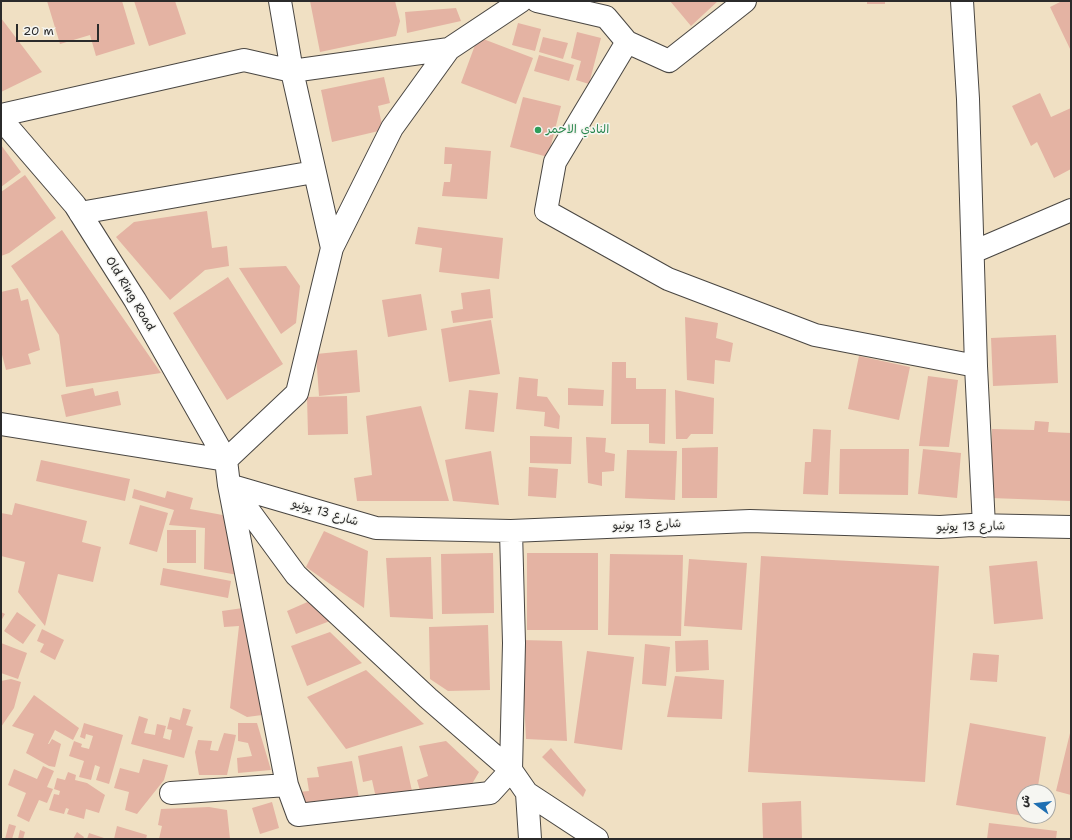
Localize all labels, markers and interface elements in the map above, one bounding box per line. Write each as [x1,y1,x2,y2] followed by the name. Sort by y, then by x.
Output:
[18,16,101,42] scale bar
[23,23,54,39] text: 20 m
[546,123,609,137] place label: النادي الاحمر
[533,125,543,135] marker: النادي الاحمر
[102,254,158,334] street label: Old Ring Road
[290,497,360,529] street label: شارع 13 يونيو
[612,517,682,533] street label: شارع 13 يونيو
[937,519,1005,535] street label: شارع 13 يونيو
[1016,784,1056,824] north arrow
[1016,793,1034,809] text: ش

